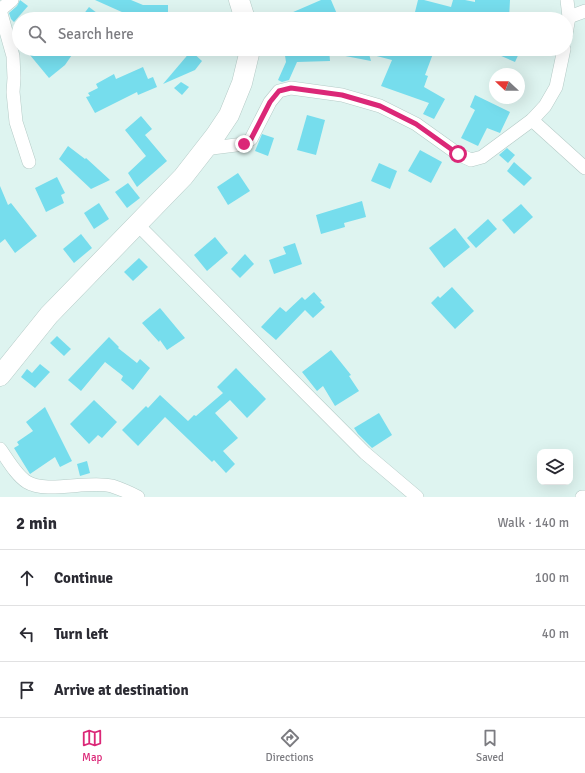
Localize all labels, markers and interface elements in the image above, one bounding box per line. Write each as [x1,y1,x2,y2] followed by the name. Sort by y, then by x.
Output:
[12,12,573,56] search box
[26,23,48,45] icon: search
[58,25,134,43] text: Search here
[489,68,525,104] north arrow
[235,135,253,153] route end
[449,145,467,163] route start
[537,449,573,485] map controls
[537,449,573,485] button: layers
[16,513,57,534] text: 2 min
[498,515,569,531] text: Walk · 140 m
[16,567,38,589] icon: ahead
[54,569,113,587] text: Continue
[535,570,569,586] text: 100 m
[16,623,38,645] icon: left
[54,625,108,643] text: Turn left
[542,626,569,642] text: 40 m
[16,679,38,701] icon: arrive
[54,681,189,699] text: Arrive at destination
[81,727,103,764] tab: Map
[266,727,314,764] tab: Directions
[476,727,504,764] tab: Saved

